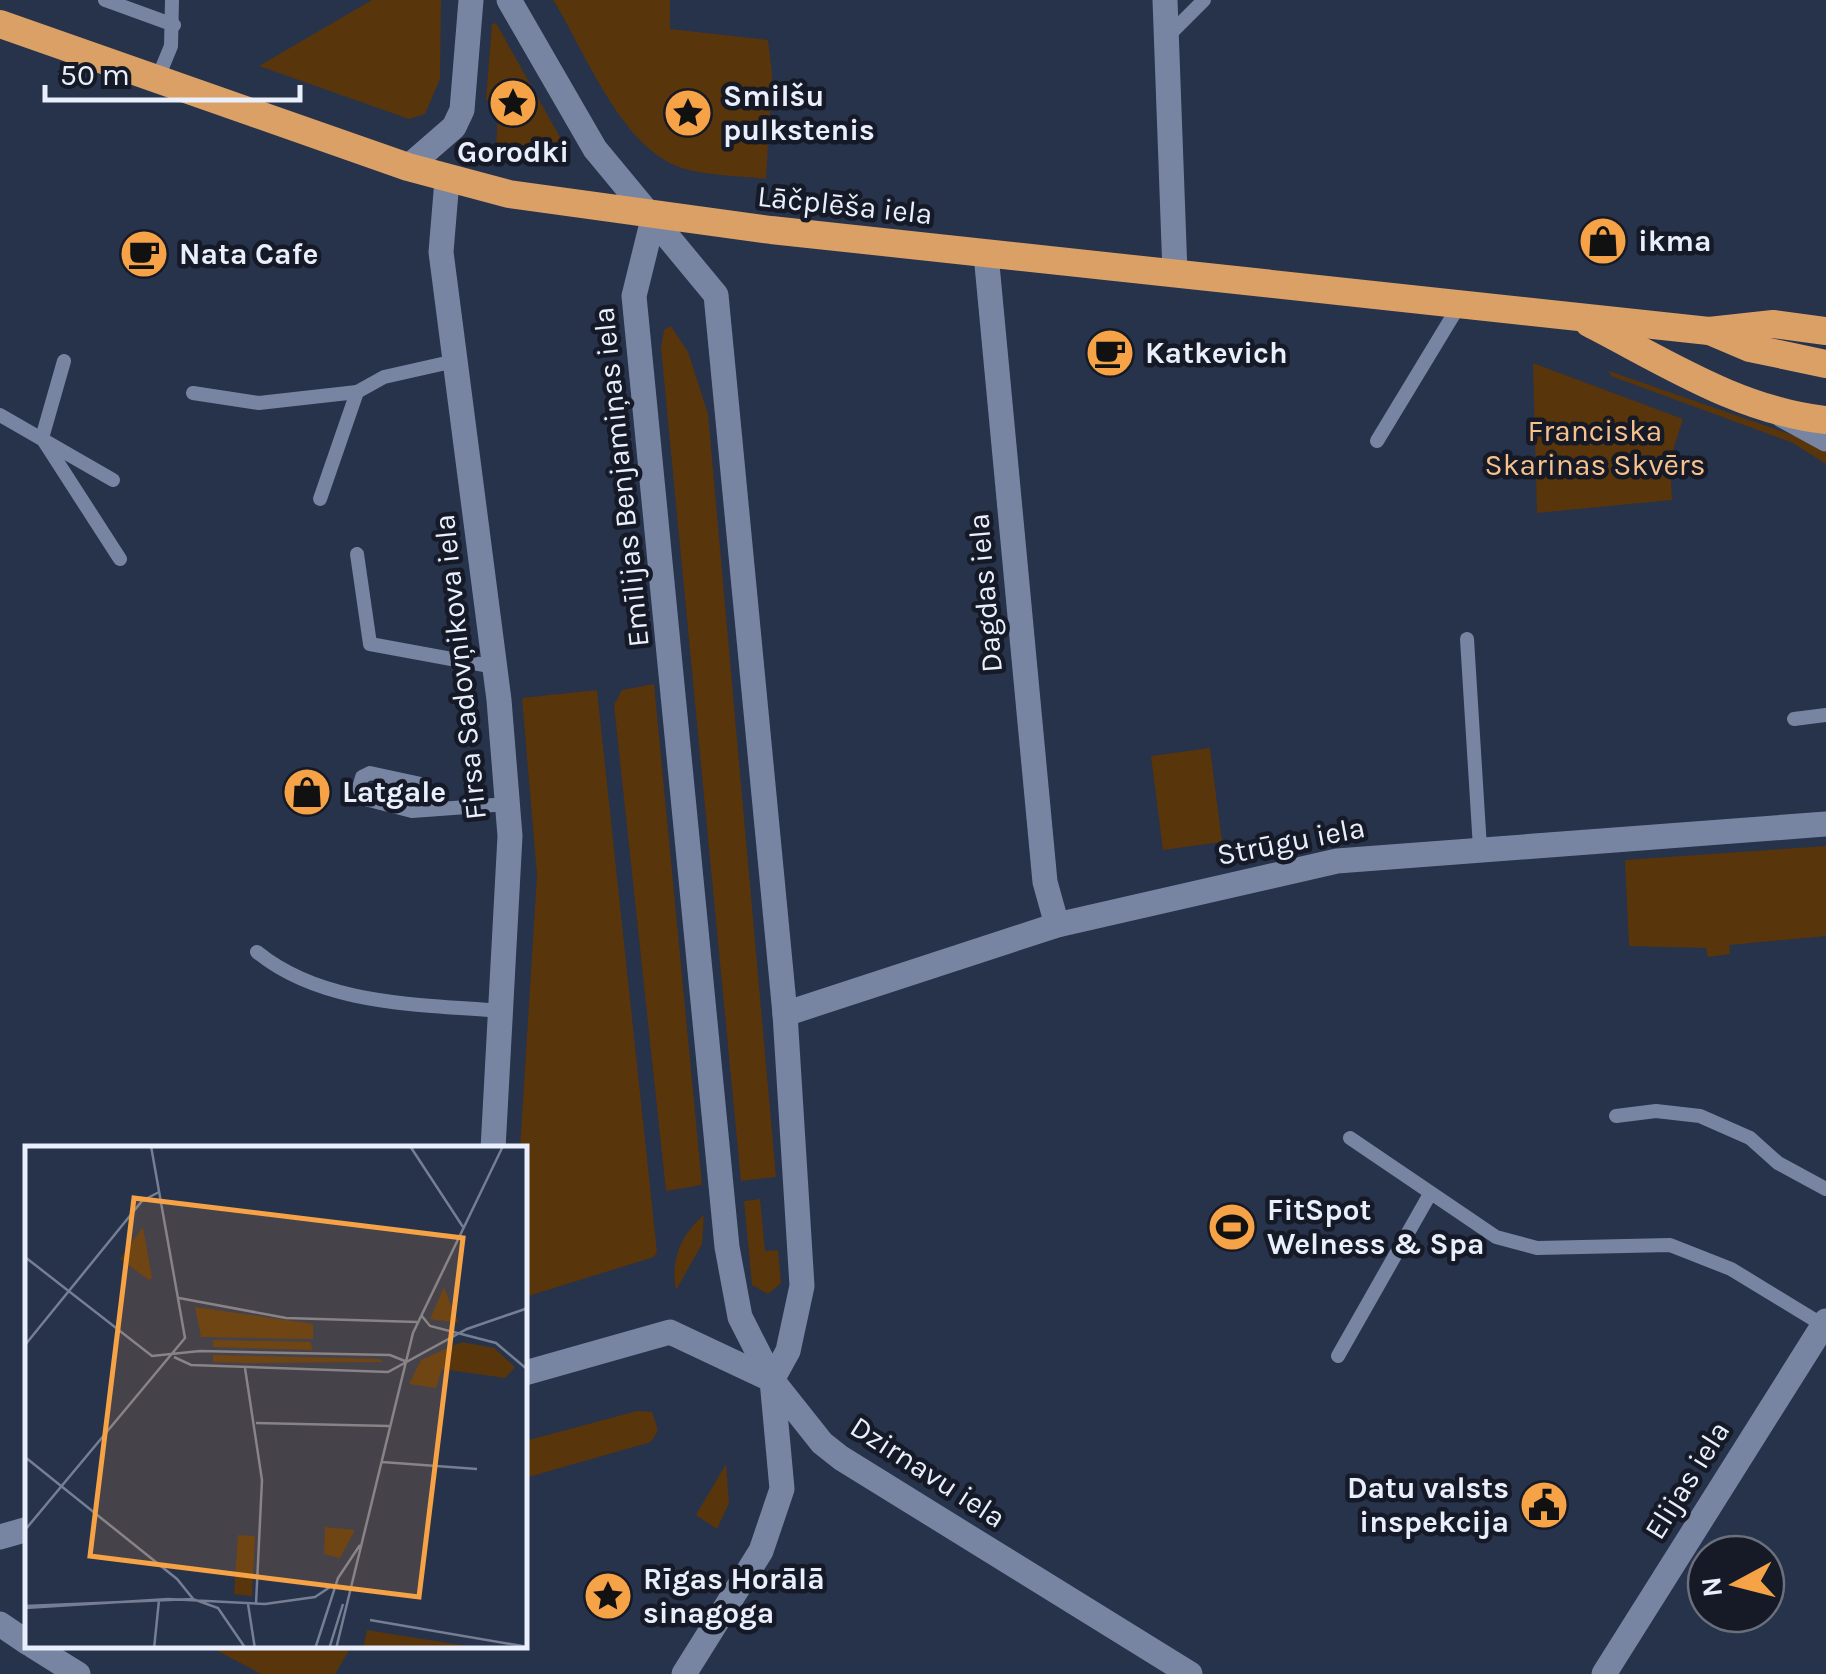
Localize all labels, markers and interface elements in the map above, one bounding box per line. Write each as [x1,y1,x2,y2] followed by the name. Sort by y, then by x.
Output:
[45,40,300,102] scale bar
[60,57,130,93] text: 50 m
[487,77,539,129] place icon: Gorodki
[723,78,875,148] place label: Smilšu pulkstenis
[662,87,714,139] place icon: Smilšu pulkstenis
[457,134,569,170] place label: Gorodki
[756,178,934,232] street label: Lāčplēša iela
[1577,215,1629,267] shop icon: ikma
[1638,223,1712,259] place label: ikma
[118,228,170,280] cafe icon: Nata Cafe
[179,236,319,272] place label: Nata Cafe
[585,305,657,649] street label: Emīlijas Benjamiņas iela
[1084,327,1136,379] cafe icon: Katkevich
[1145,335,1288,371] place label: Katkevich
[1485,413,1705,483] park label: Franciska Skarinas Skvērs
[426,512,494,822] street label: Firsa Sadovņikova iela
[960,512,1010,674] street label: Dagdas iela
[281,766,333,818] shop icon: Latgale
[342,774,446,810] place label: Latgale
[1214,809,1368,873] street label: Strūgu iela
[25,1146,528,1649] inset map
[1267,1192,1485,1262] place label: FitSpot Welness & Spa
[1206,1201,1258,1253] sports icon: FitSpot Welness & Spa
[844,1408,1012,1536] street label: Dzirnavu iela
[1637,1414,1737,1546] street label: Elijas iela
[1347,1470,1509,1540] place label: Datu valsts inspekcija
[1518,1479,1570,1531] public building icon: Datu valsts inspekcija
[1686,1534,1786,1634] north arrow
[643,1561,825,1631] place label: Rīgas Horālā sinagoga
[582,1570,634,1622] place icon: Rīgas Horālā sinagoga
[1694,1575,1729,1599] text: N

